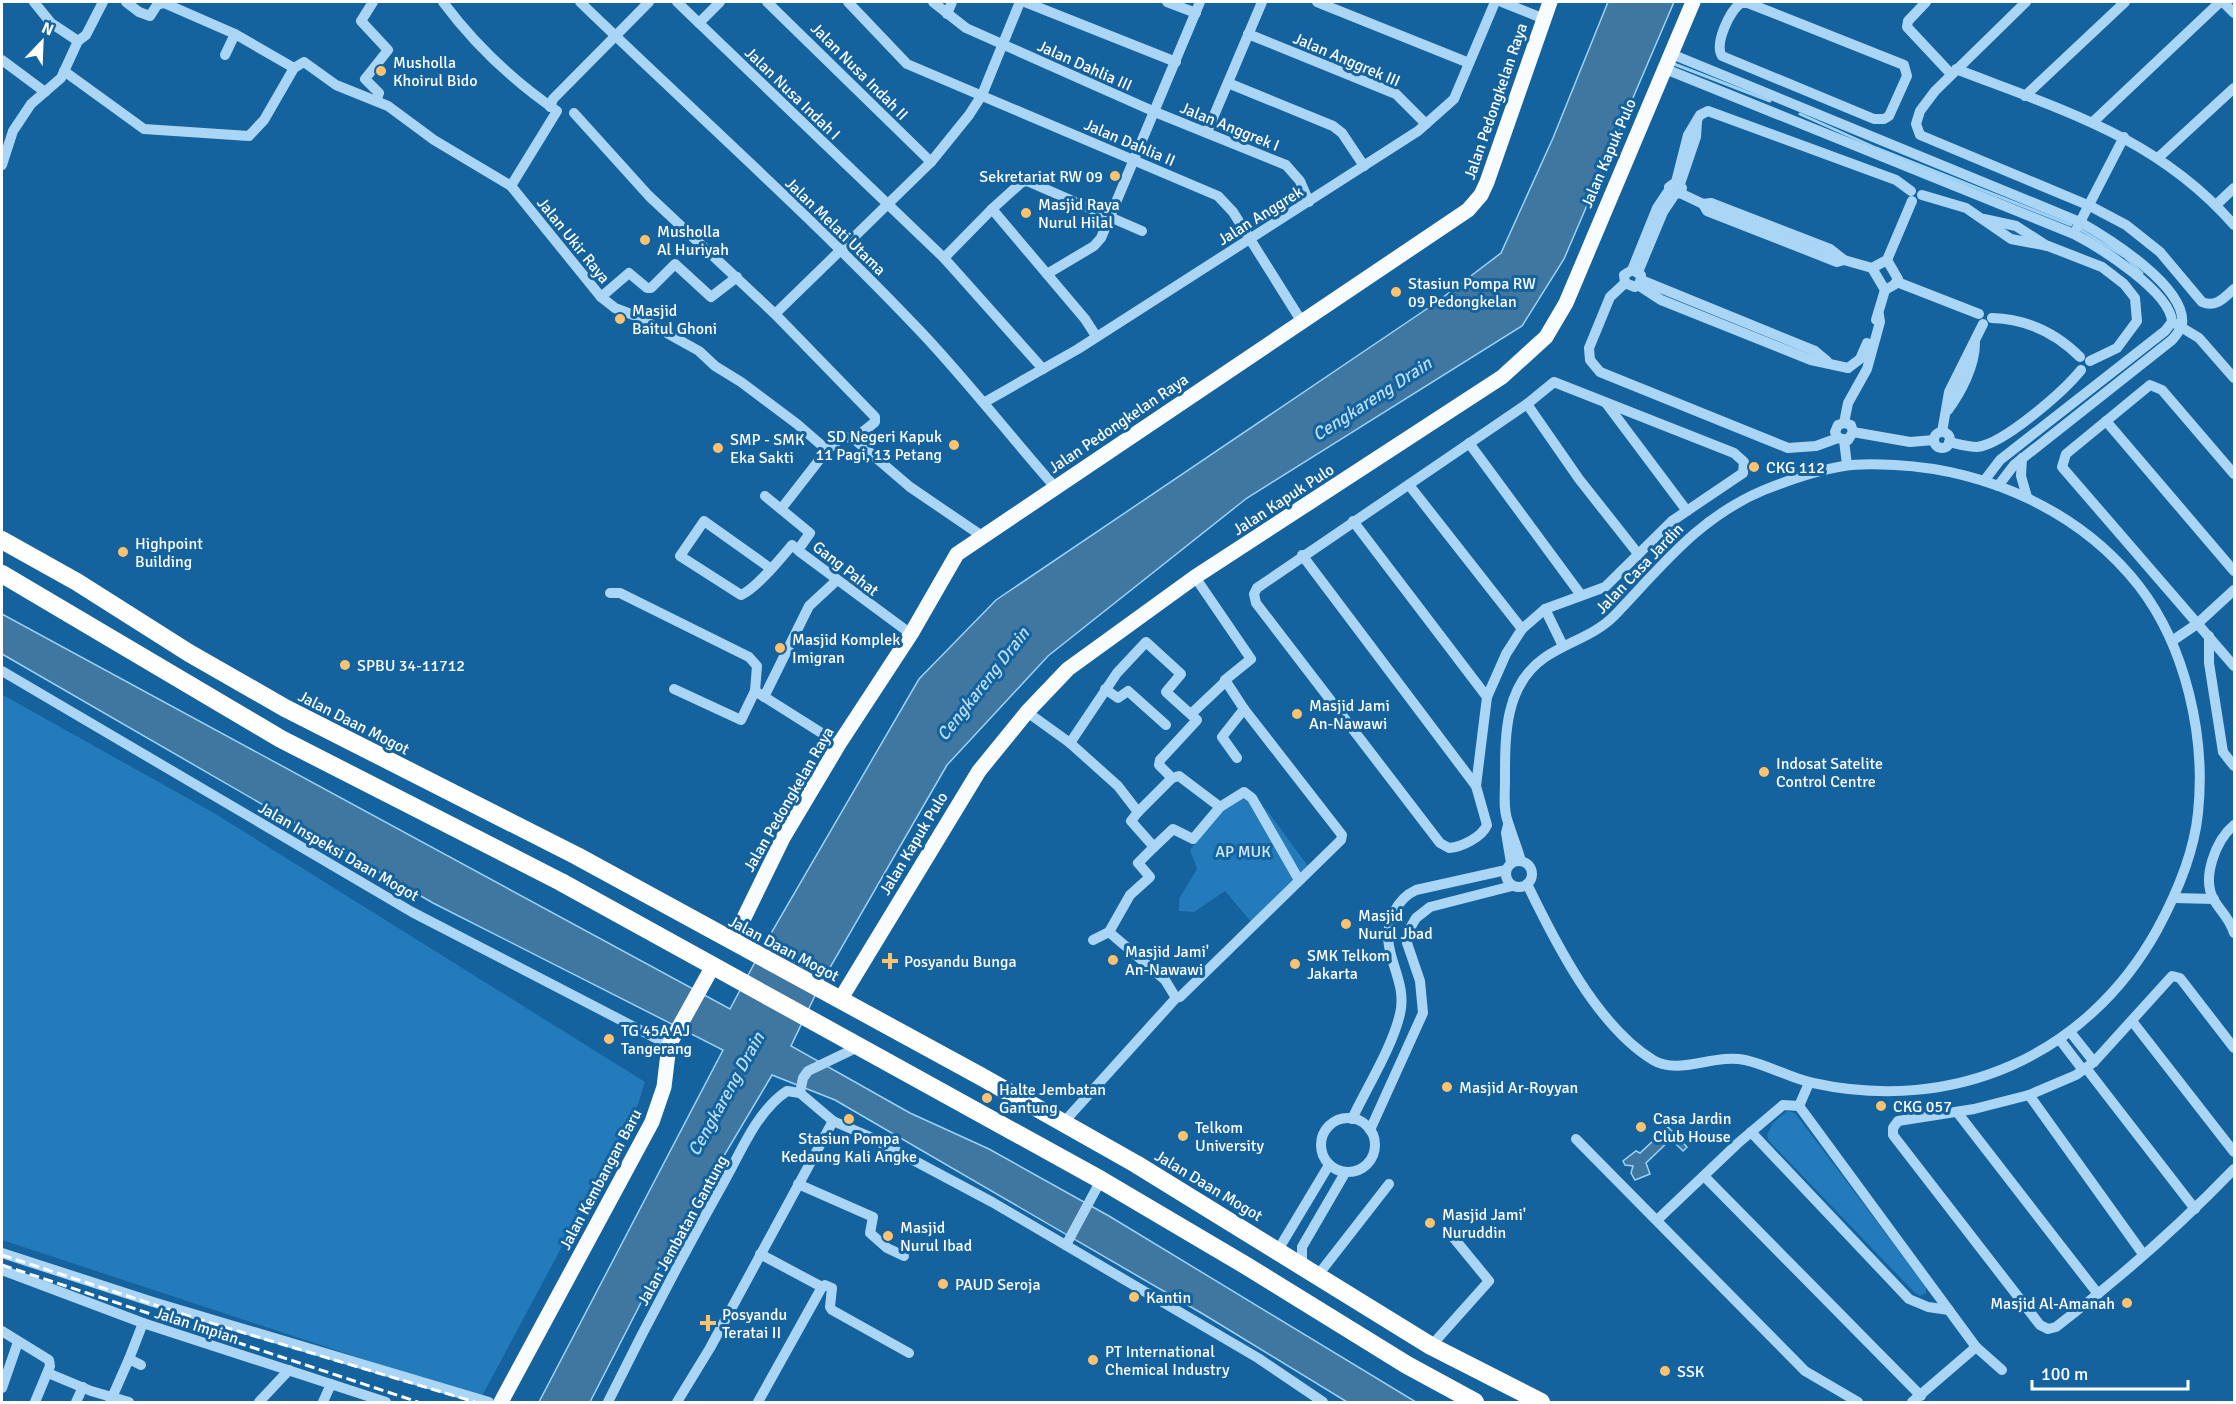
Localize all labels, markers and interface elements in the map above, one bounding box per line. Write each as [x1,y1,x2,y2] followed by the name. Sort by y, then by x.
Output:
[12,12,72,72] north arrow
[38,18,57,40] text: N
[806,19,912,125] street label: Jalan Nusa Indah II
[1460,20,1532,182] street label: Jalan Pedongkelan Raya
[1290,28,1403,92] street label: Jalan Anggrek III
[1034,36,1135,96] street label: Jalan Dahlia III
[740,43,844,144] street label: Jalan Nusa Indah I
[393,53,478,91] place label: Musholla Khoirul Bido
[374,64,388,78] marker: Musholla Khoirul Bido
[1577,96,1641,211] street label: Jalan Kapuk Pulo
[1177,98,1282,156] street label: Jalan Anggrek I
[1081,115,1178,171] street label: Jalan Dahlia II
[979,167,1103,187] place label: Sekretariat RW 09
[1108,169,1122,183] marker: Sekretariat RW 09
[781,174,890,280] street label: Jalan Melati Utama
[1214,182,1307,250] street label: Jalan Anggrek
[532,193,614,288] street label: Jalan Ukir Raya
[1038,195,1120,233] place label: Masjid Raya Nurul Hilal
[1019,206,1033,220] marker: Masjid Raya Nurul Hilal
[657,222,729,260] place label: Musholla Al Huriyah
[638,233,652,247] marker: Musholla Al Huriyah
[1408,274,1536,312] place label: Stasiun Pompa RW 09 Pedongkelan
[1389,285,1403,299] marker: Stasiun Pompa RW 09 Pedongkelan
[632,301,717,339] place label: Masjid Baitul Ghoni
[613,312,627,326] marker: Masjid Baitul Ghoni
[1308,352,1437,446] water label: Cengkareng Drain
[1045,370,1192,478] street label: Jalan Pedongkelan Raya
[816,427,942,465] place label: SD Negeri Kapuk 11 Pagi, 13 Petang
[730,430,805,468] place label: SMP - SMK Eka Sakti
[947,438,961,452] marker: SD Negeri Kapuk 11 Pagi, 13 Petang
[711,441,725,455] marker: SMP - SMK Eka Sakti
[1766,458,1825,478] place label: CKG 112
[1229,460,1338,540] street label: Jalan Kapuk Pulo
[1747,460,1761,474] marker: CKG 112
[1591,519,1688,618] street label: Jalan Casa Jardin
[135,534,203,572] place label: Highpoint Building
[808,537,883,601] street label: Gang Pahat
[116,545,130,559] marker: Highpoint Building
[932,622,1035,745] water label: Cengkareng Drain
[792,630,900,668] place label: Masjid Komplek Imigran
[773,641,787,655] marker: Masjid Komplek Imigran
[357,656,465,676] place label: SPBU 34-11712
[338,658,352,672] marker: SPBU 34-11712
[295,686,413,760] street label: Jalan Daan Mogot
[1309,696,1390,734] place label: Masjid Jami An-Nawawi
[1290,707,1304,721] marker: Masjid Jami An-Nawawi
[739,723,839,876] street label: Jalan Pedongkelan Raya
[1776,754,1883,792] place label: Indosat Satelite Control Centre
[1757,765,1771,779] marker: Indosat Satelite Control Centre
[875,788,953,899] street label: Jalan Kapuk Pulo
[255,798,423,906] street label: Jalan Inspeksi Daan Mogot
[1215,842,1271,862] park label: AP MUK
[1358,906,1433,944] place label: Masjid Nurul Jbad
[725,911,842,987] street label: Jalan Daan Mogot
[1339,917,1353,931] marker: Masjid Nurul Jbad
[1125,942,1209,980] place label: Masjid Jami' An-Nawawi
[1307,946,1390,984] place label: SMK Telkom Jakarta
[881,952,899,970] marker: Posyandu Bunga
[904,952,1017,972] place label: Posyandu Bunga
[1106,953,1120,967] marker: Masjid Jami' An-Nawawi
[1288,957,1302,971] marker: SMK Telkom Jakarta
[621,1021,692,1059] place label: TG 45A AJ Tangerang
[683,1027,770,1160] water label: Cengkareng Drain
[602,1032,616,1046] marker: TG 45A AJ Tangerang
[1459,1078,1578,1098] place label: Masjid Ar-Royyan
[999,1080,1106,1118] place label: Halte Jembatan Gantung
[1440,1080,1454,1094] marker: Masjid Ar-Royyan
[980,1091,994,1105] marker: Halte Jembatan Gantung
[1893,1097,1952,1117] place label: CKG 057
[1874,1099,1888,1113] marker: CKG 057
[555,1106,646,1253] street label: Jalan Kembangan Baru
[1653,1109,1731,1147] place label: Casa Jardin Club House
[842,1112,856,1126] marker: Stasiun Pompa Kedaung Kali Angke
[1195,1118,1265,1156] place label: Telkom University
[1634,1120,1648,1134] marker: Casa Jardin Club House
[781,1129,917,1167] place label: Stasiun Pompa Kedaung Kali Angke
[1176,1129,1190,1143] marker: Telkom University
[1151,1146,1266,1226] street label: Jalan Daan Mogot
[633,1152,733,1309] street label: Jalan Jembatan Gantung
[1442,1205,1526,1243] place label: Masjid Jami' Nuruddin
[1423,1216,1437,1230] marker: Masjid Jami' Nuruddin
[900,1218,972,1256] place label: Masjid Nurul Ibad
[881,1229,895,1243] marker: Masjid Nurul Ibad
[955,1275,1041,1295] place label: PAUD Seroja
[936,1277,950,1291] marker: PAUD Seroja
[1146,1288,1191,1308] place label: Kantin
[1127,1290,1141,1304] marker: Kantin
[1990,1294,2115,1314] place label: Masjid Al-Amanah
[2120,1296,2134,1310] marker: Masjid Al-Amanah
[152,1303,241,1349] street label: Jalan Impian
[722,1305,787,1343] place label: Posyandu Teratai II
[699,1314,717,1332] marker: Posyandu Teratai II
[1105,1342,1230,1380] place label: PT International Chemical Industry
[1086,1353,1100,1367] marker: PT International Chemical Industry
[2032,1353,2188,1391] scale bar
[1677,1362,1705,1382] place label: SSK
[2041,1363,2088,1385] text: 100 m
[1658,1364,1672,1378] marker: SSK

